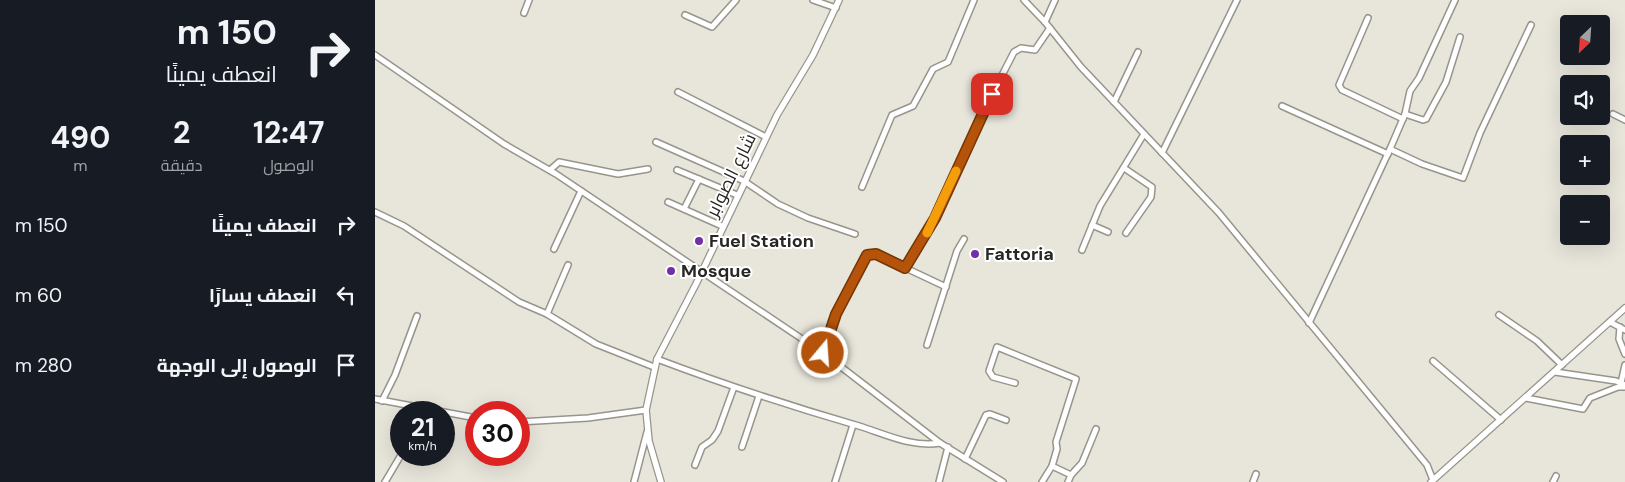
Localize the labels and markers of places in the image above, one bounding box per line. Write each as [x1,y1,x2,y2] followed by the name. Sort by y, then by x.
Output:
[971,73,1013,115] pin
[709,229,814,253] place label: Fuel Station
[693,235,705,247] marker: Fuel Station
[985,242,1054,266] place label: Fattoria
[969,248,981,260] marker: Fattoria
[681,259,751,283] place label: Mosque
[665,265,677,277] marker: Mosque

